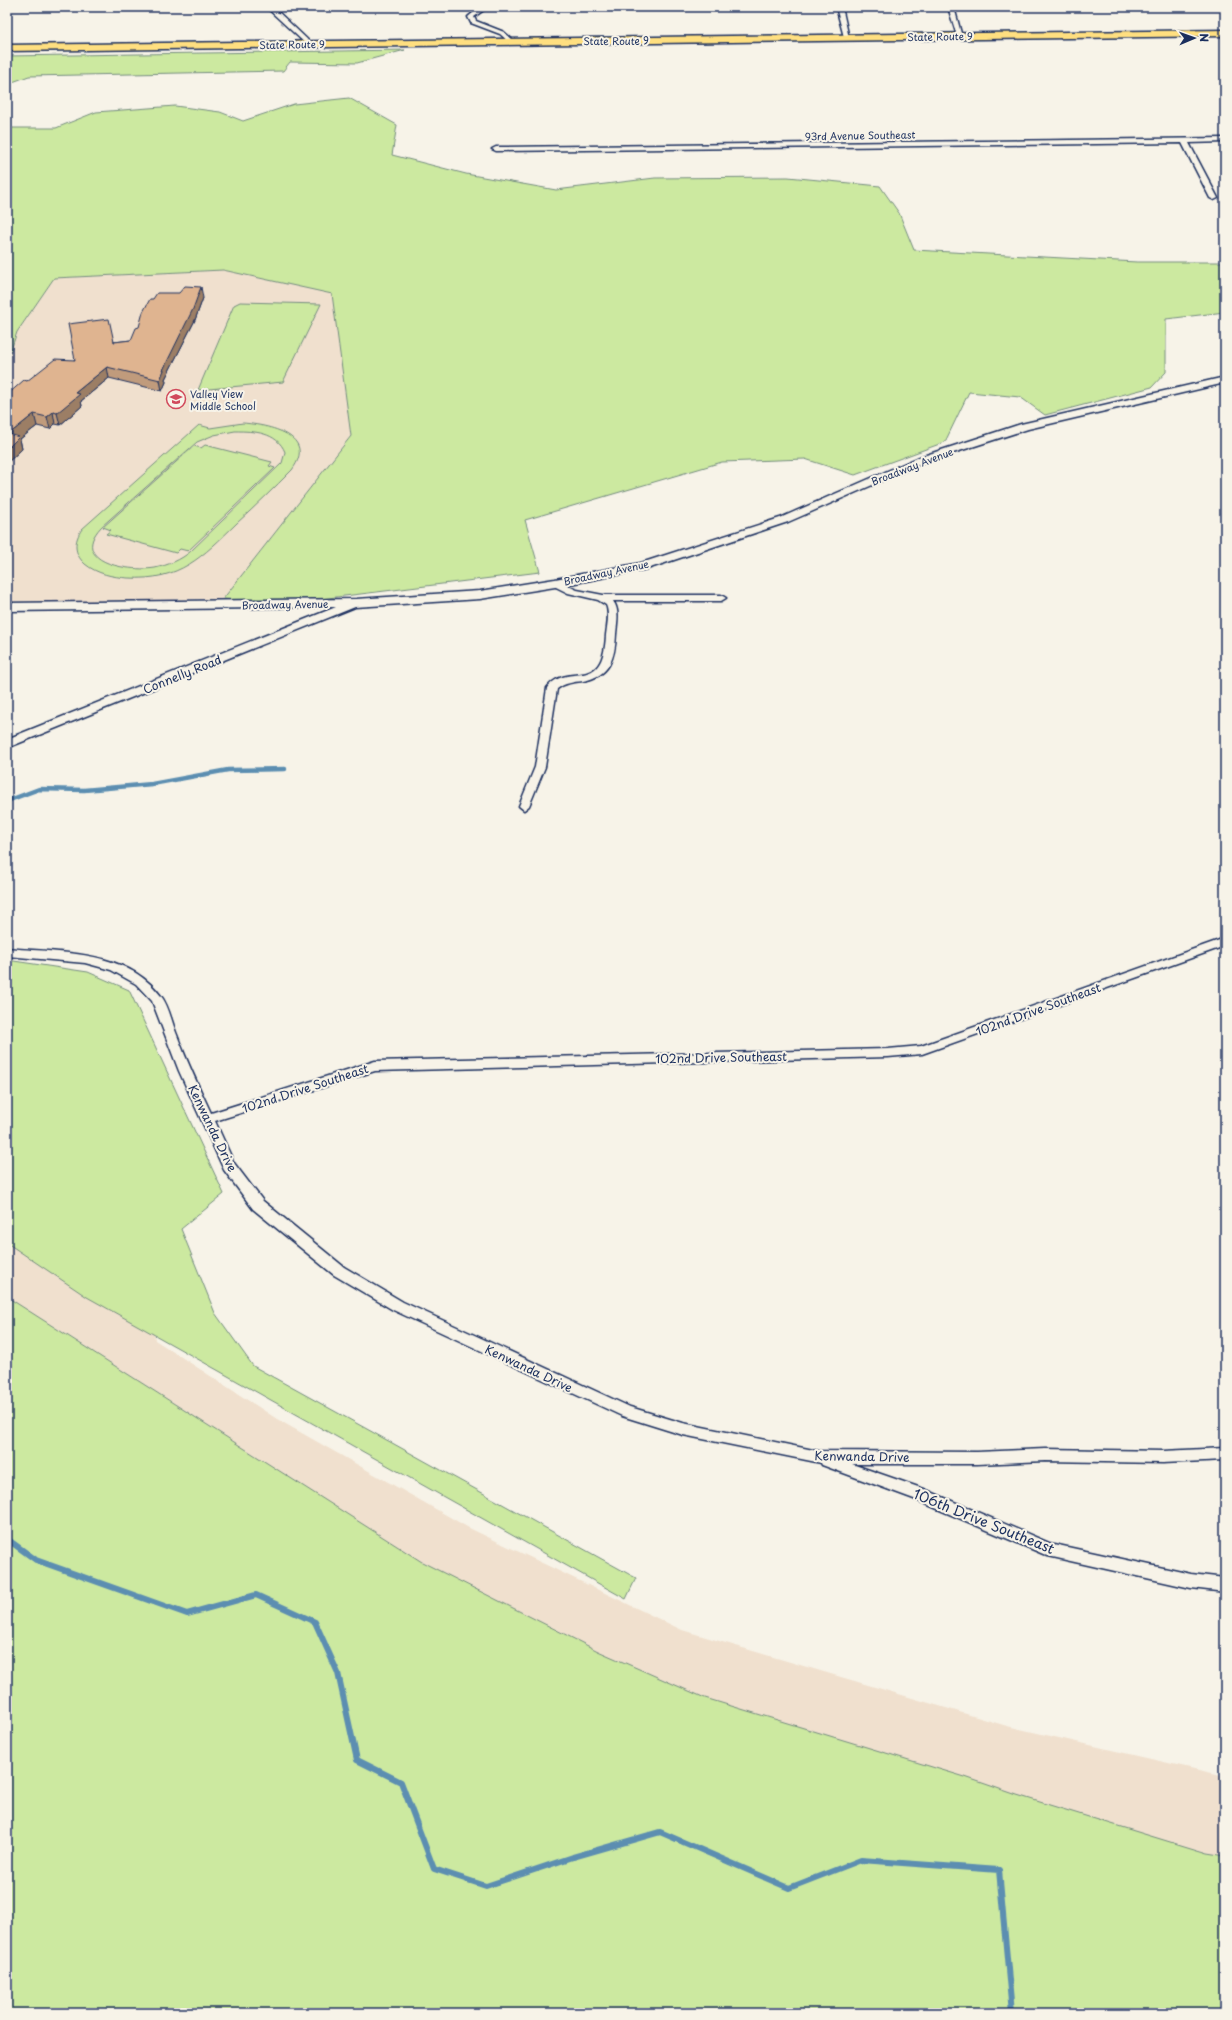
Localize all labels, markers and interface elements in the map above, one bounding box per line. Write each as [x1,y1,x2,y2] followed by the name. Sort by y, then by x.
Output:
[1174,18,1214,58] north arrow
[907,28,973,44] street label: State Route 9
[583,33,649,48] street label: State Route 9
[1196,33,1213,43] text: N
[259,36,325,52] street label: State Route 9
[804,127,916,143] street label: 93rd Avenue Southeast
[190,386,256,413] place label: Valley View Middle School
[165,388,187,410] school or university icon: Valley View Middle School
[869,443,956,489] street label: Broadway Avenue
[562,556,651,588] street label: Broadway Avenue
[241,596,329,612] street label: Broadway Avenue
[140,650,224,698] street label: Connelly Road
[973,978,1103,1040] street label: 102nd Drive Southeast
[655,1047,787,1067] street label: 102nd Drive Southeast
[239,1059,371,1117] street label: 102nd Drive Southeast
[184,1081,242,1175] street label: Kenwanda Drive
[482,1340,576,1396] street label: Kenwanda Drive
[814,1446,910,1466] street label: Kenwanda Drive
[910,1483,1058,1559] street label: 106th Drive Southeast

